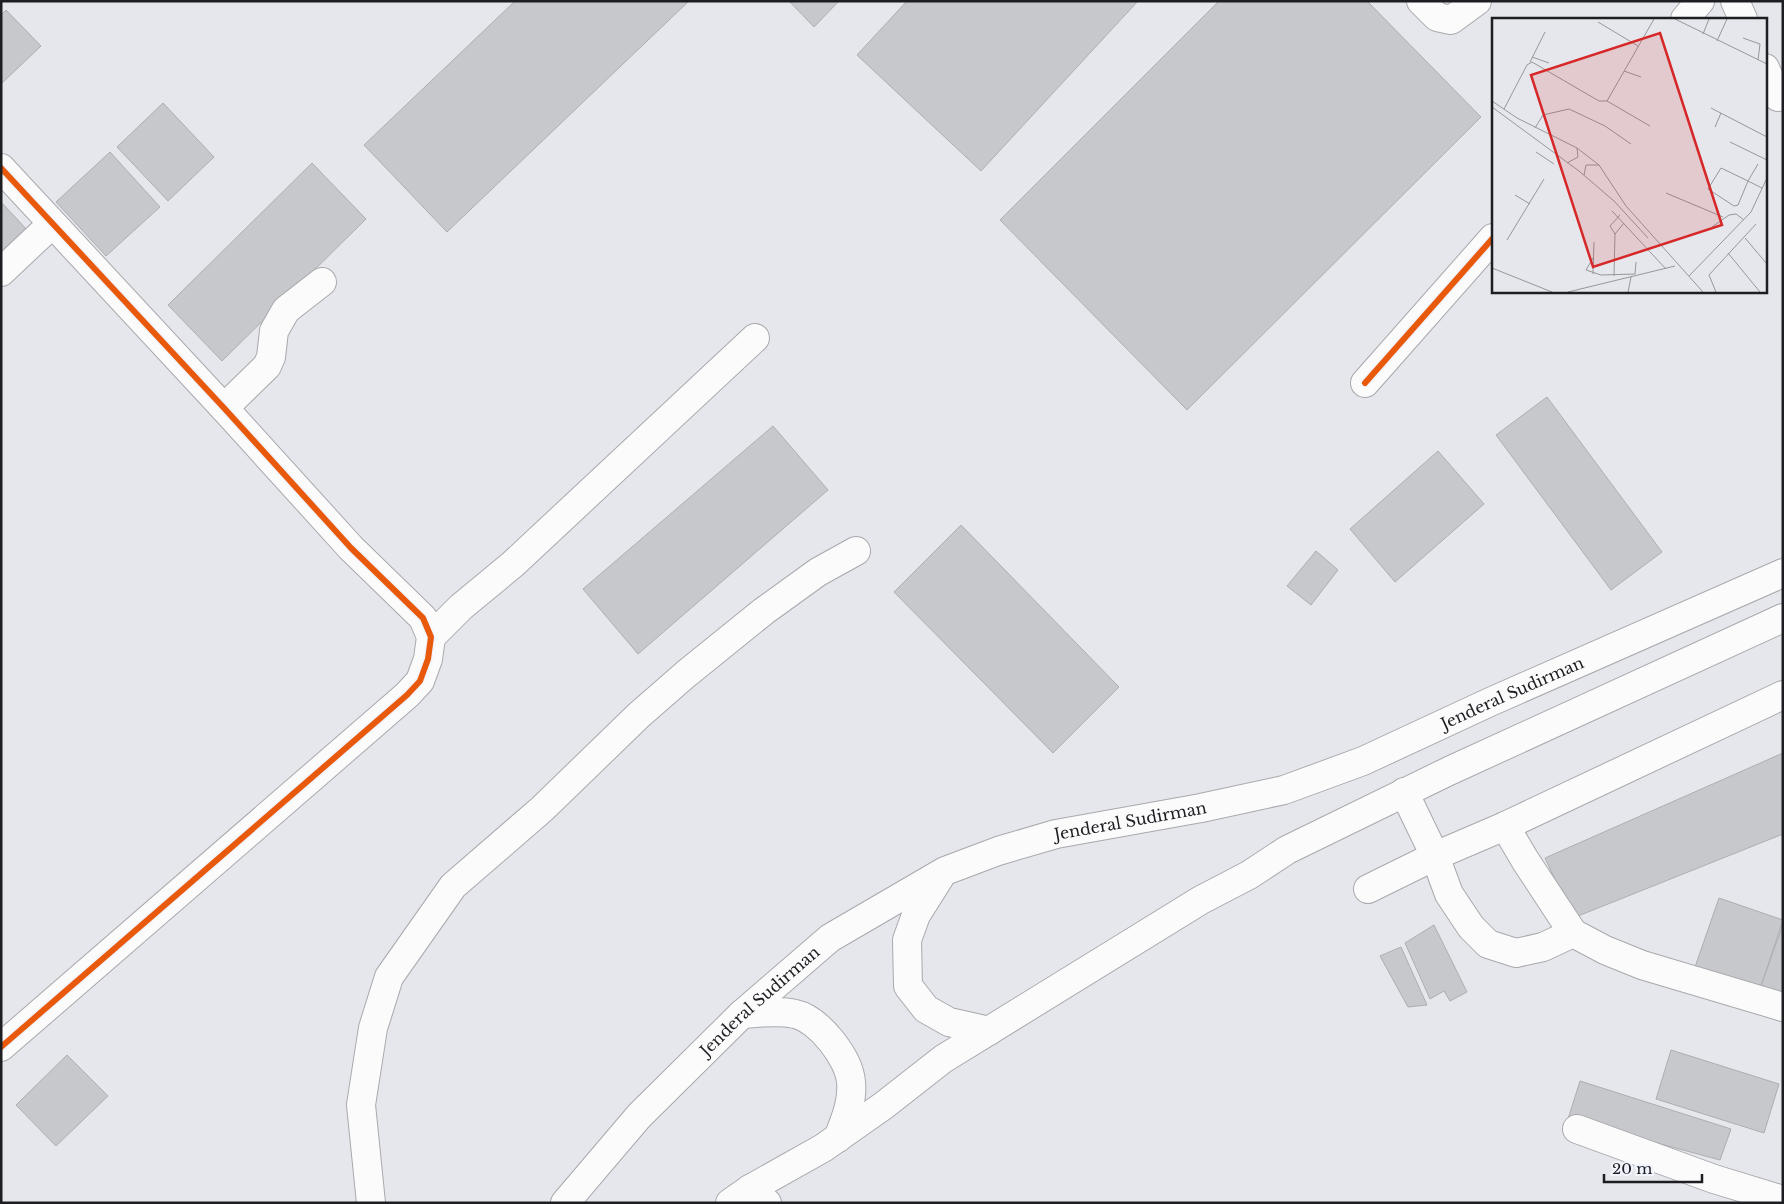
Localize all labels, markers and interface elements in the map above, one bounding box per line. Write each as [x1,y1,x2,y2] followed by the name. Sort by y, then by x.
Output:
[1492,18,1766,292] inset map
[1436,652,1587,734] street label: Jenderal Sudirman
[1050,797,1208,845] street label: Jenderal Sudirman
[694,942,824,1062] street label: Jenderal Sudirman
[1604,1152,1702,1184] scale bar
[1612,1159,1652,1178] text: 20 m

